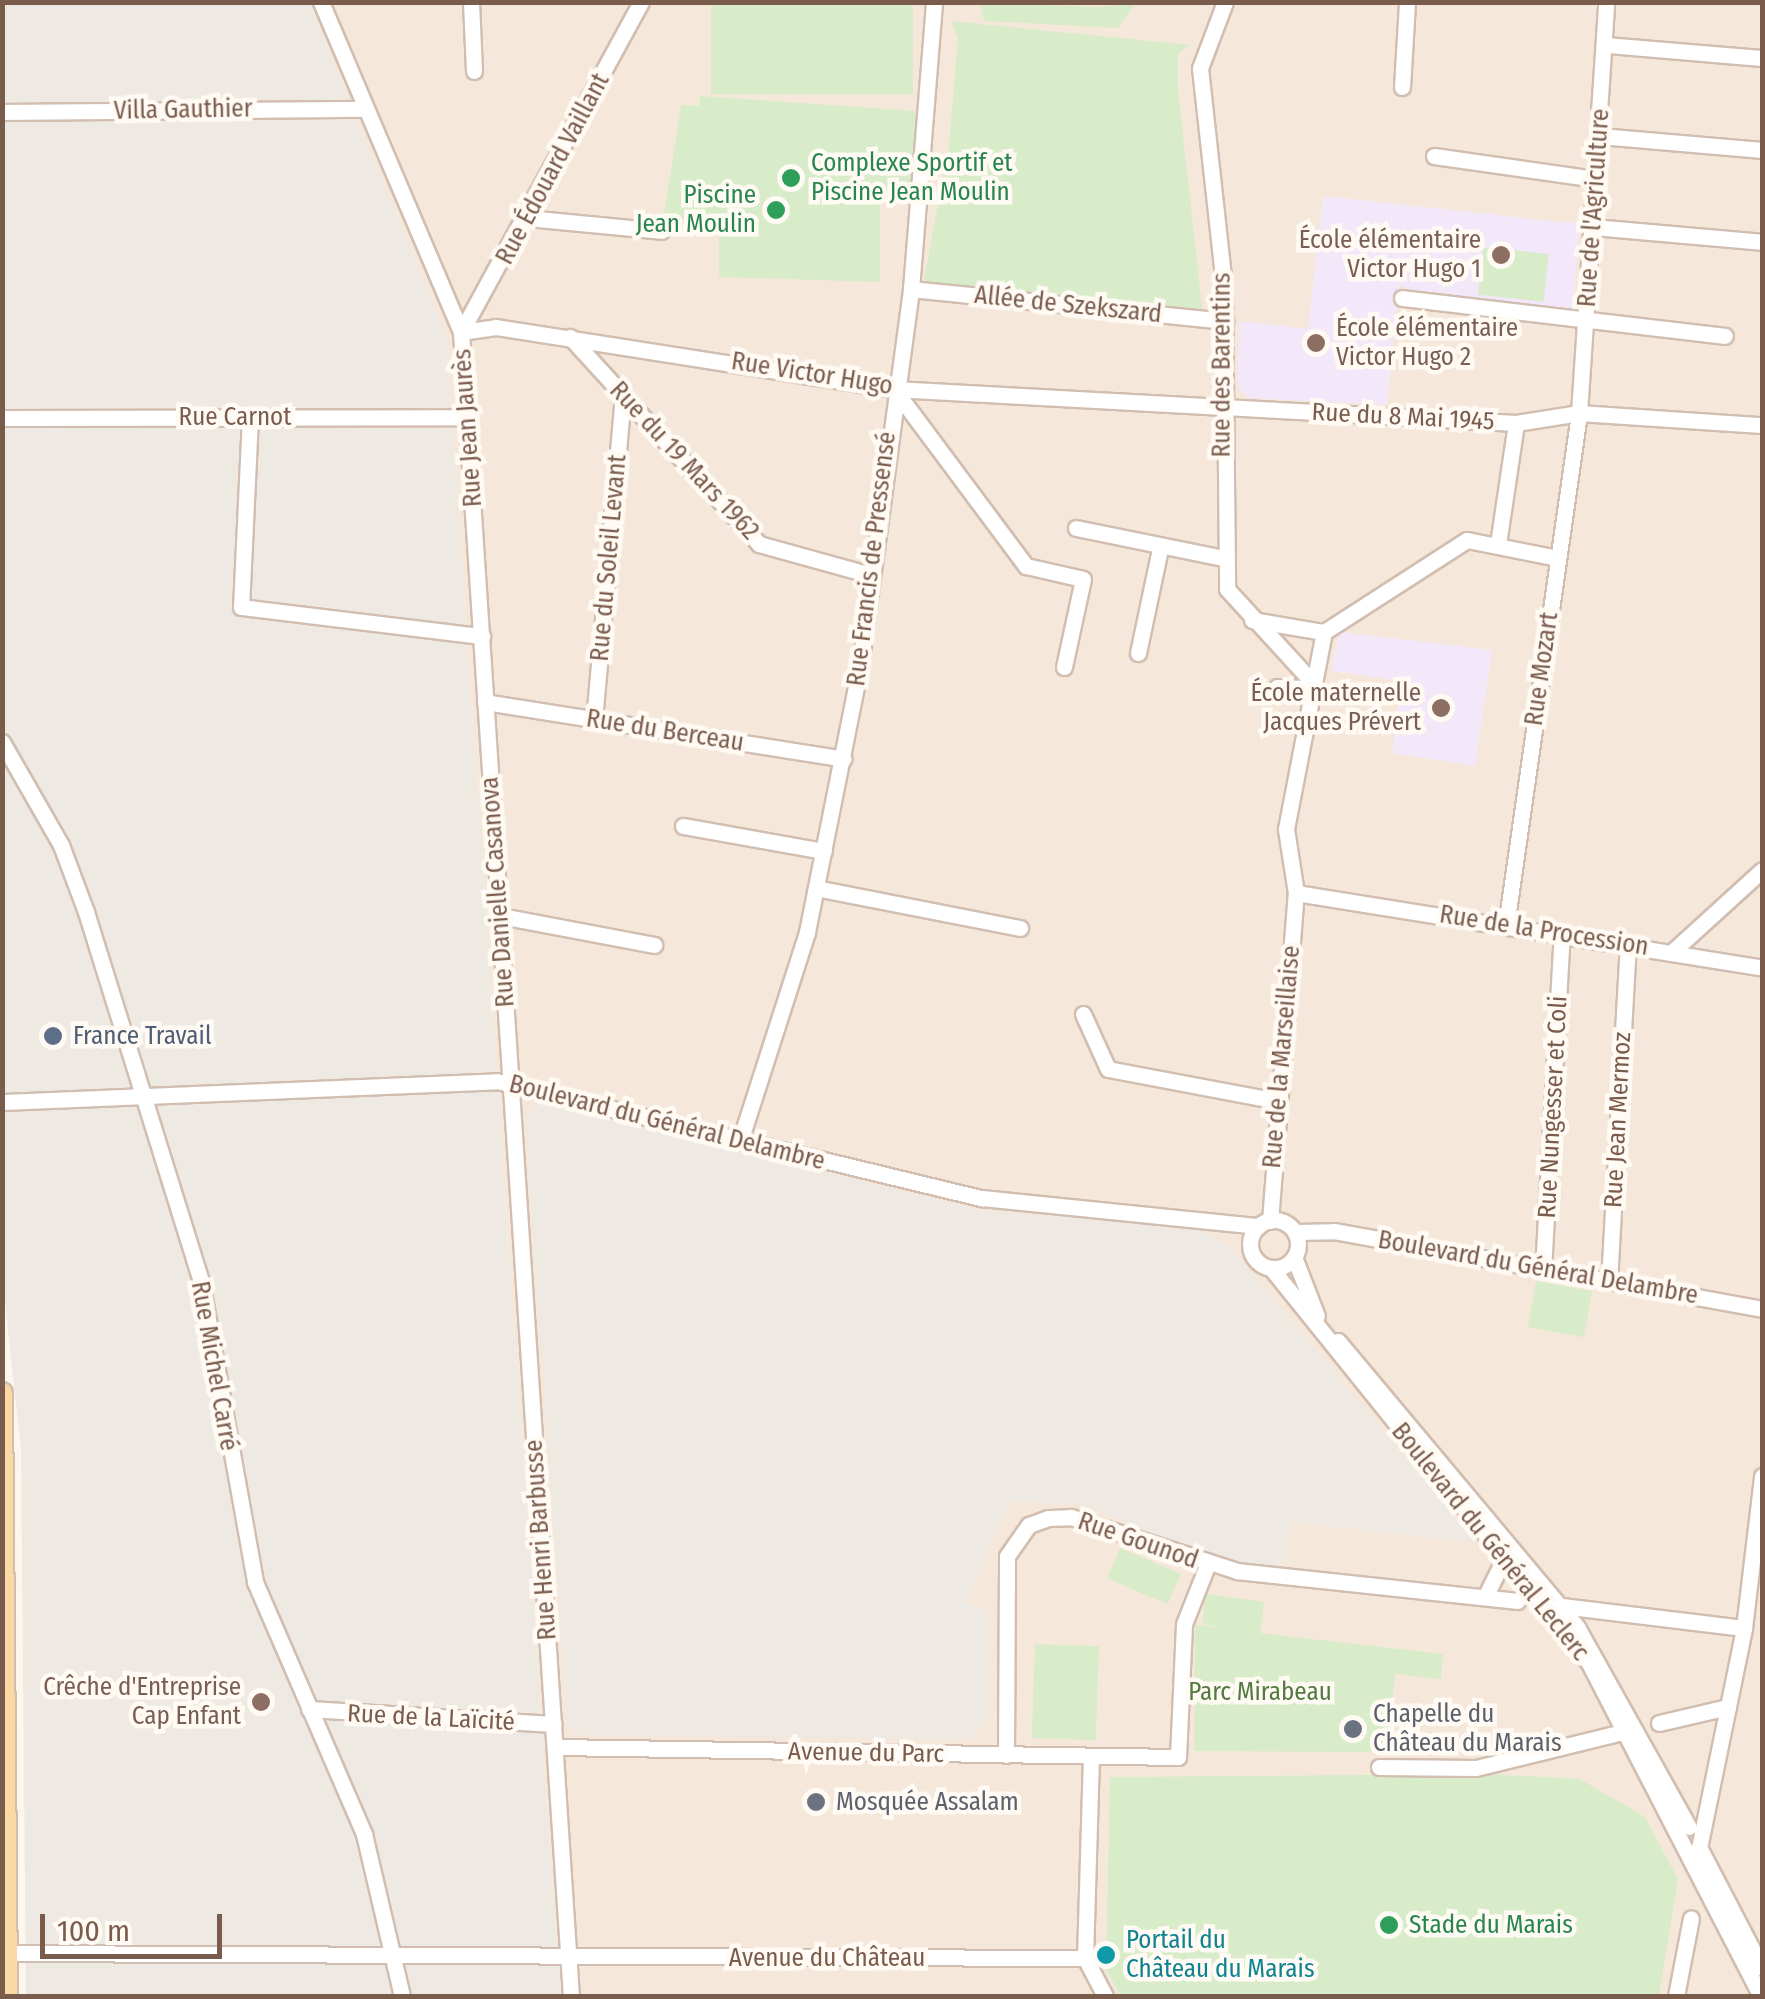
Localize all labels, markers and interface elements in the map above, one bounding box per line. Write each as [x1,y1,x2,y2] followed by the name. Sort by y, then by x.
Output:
[490,68,616,270] street label: Rue Édouard Vaillant
[113,94,253,126] street label: Villa Gauthier
[1572,108,1616,308] street label: Rue de l'Agriculture
[811,149,1013,208] place label: Complexe Sportif et Piscine Jean Moulin
[780,167,802,189] marker: Complexe Sportif et Piscine Jean Moulin
[636,181,756,240] place label: Piscine Jean Moulin
[765,199,787,221] marker: Piscine Jean Moulin
[1299,226,1481,285] place label: École élémentaire Victor Hugo 1
[1490,244,1512,266] marker: École élémentaire Victor Hugo 1
[1207,272,1237,458] street label: Rue des Barentins
[973,280,1163,330] street label: Allée de Szekszard
[1336,314,1518,373] place label: École élémentaire Victor Hugo 2
[1305,332,1327,354] marker: École élémentaire Victor Hugo 2
[729,346,895,402] street label: Rue Victor Hugo
[448,348,488,508] street label: Rue Jean Jaurès
[603,376,765,546] street label: Rue du 19 Mars 1962
[1311,397,1495,437] street label: Rue du 8 Mai 1945
[179,402,291,432] street label: Rue Carnot
[842,430,902,688] street label: Rue Francis de Pressensé
[585,453,633,663] street label: Rue du Soleil Levant
[1519,610,1565,728] street label: Rue Mozart
[1250,679,1421,738] place label: École maternelle Jacques Prévert
[1430,697,1452,719] marker: École maternelle Jacques Prévert
[584,704,746,758] street label: Rue du Berceau
[475,776,521,1008] street label: Rue Danielle Casanova
[1437,900,1651,962] street label: Rue de la Procession
[1257,944,1307,1170] street label: Rue de la Marseillaise
[1532,995,1574,1219] street label: Rue Nungesser et Coli
[73,1021,211,1051] place label: France Travail
[42,1025,64,1047] marker: France Travail
[1598,1031,1638,1209] street label: Rue Jean Mermoz
[506,1069,828,1177] street label: Boulevard du Général Delambre
[1376,1225,1700,1311] street label: Boulevard du Général Delambre
[184,1279,244,1453] street label: Rue Michel Carré
[1385,1417,1595,1667] street label: Boulevard du Général Leclerc
[519,1439,563,1641] street label: Rue Henri Barbusse
[1074,1506,1202,1576] street label: Rue Gounod
[43,1673,241,1732] place label: Crêche d'Entreprise Cap Enfant
[1188,1677,1332,1707] park label: Parc Mirabeau
[250,1691,272,1713] marker: Crêche d'Entreprise Cap Enfant
[346,1699,516,1737] street label: Rue de la Laïcité
[1373,1700,1562,1759] place label: Chapelle du Château du Marais
[1342,1718,1364,1740] marker: Chapelle du Château du Marais
[788,1737,944,1769] street label: Avenue du Parc
[836,1787,1019,1817] place label: Mosquée Assalam
[805,1791,827,1813] marker: Mosquée Assalam
[45,1894,228,1956] scale bar
[1409,1910,1573,1940] place label: Stade du Marais
[57,1913,130,1949] text: 100 m
[1378,1914,1400,1936] marker: Stade du Marais
[1126,1926,1315,1985] place label: Portail du Château du Marais
[729,1943,925,1973] street label: Avenue du Château
[1095,1944,1117,1966] marker: Portail du Château du Marais

